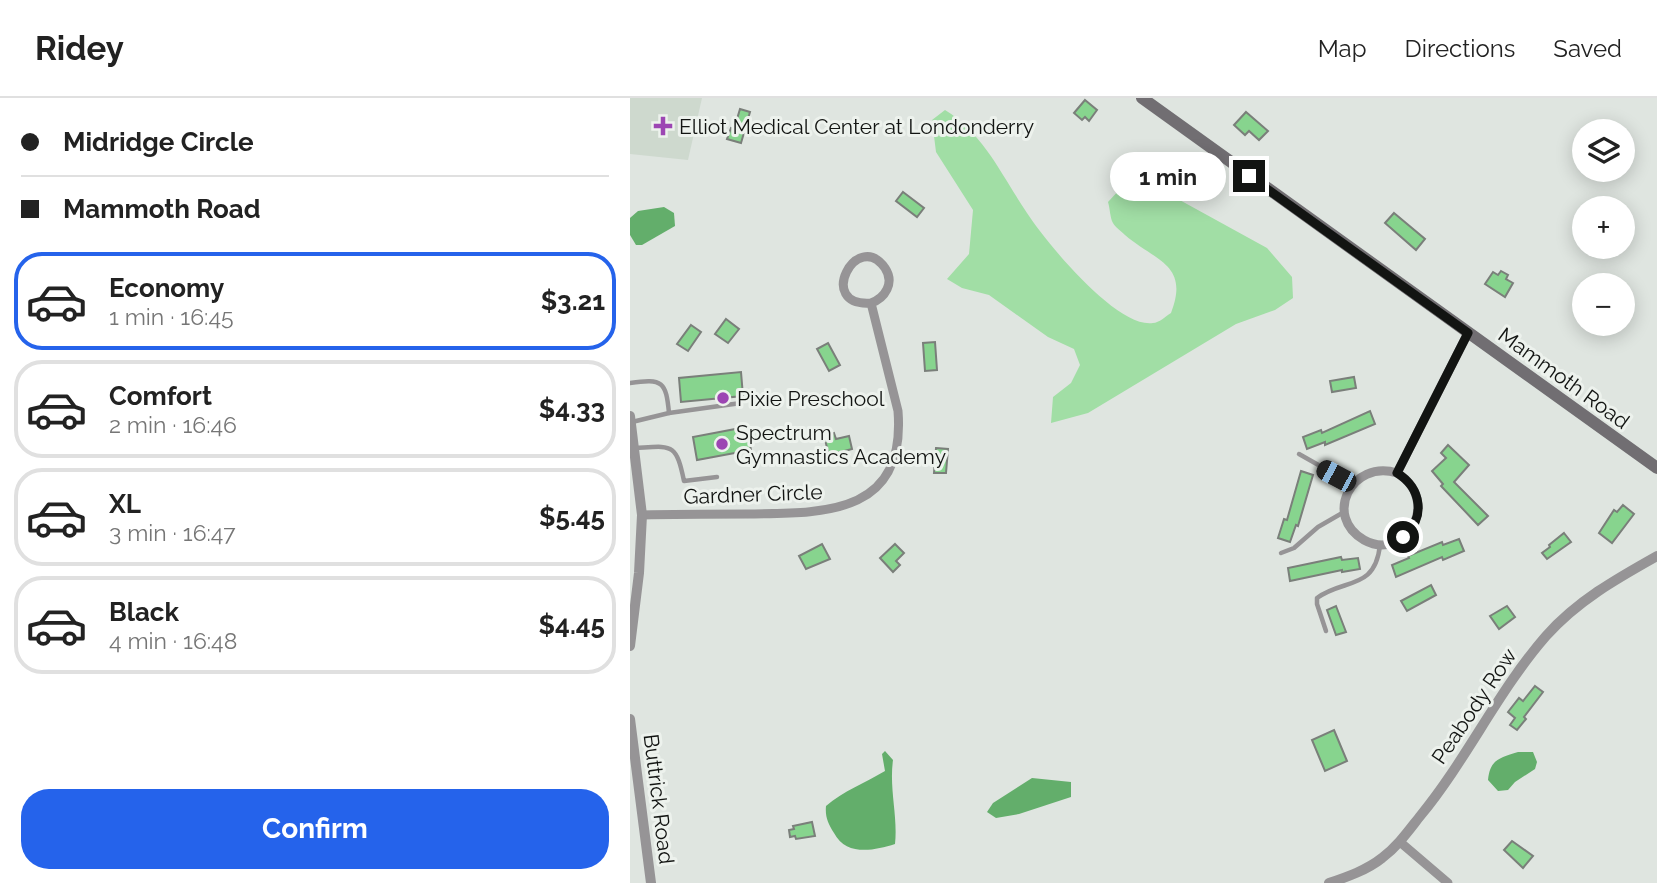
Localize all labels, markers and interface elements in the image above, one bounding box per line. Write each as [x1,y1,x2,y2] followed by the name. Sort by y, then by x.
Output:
[35,29,124,68] text: Ridey
[1318,34,1367,63] text: Map
[1405,34,1515,63] text: Directions
[1553,34,1622,63] text: Saved
[679,114,1034,139] place label: Elliot Medical Center at Londonderry
[653,116,673,136] marker: Elliot Medical Center at Londonderry
[1572,119,1635,336] map controls
[1572,119,1635,182] button: layers
[63,127,254,157] text: Midridge Circle
[1109,152,1224,200] callout: 1 min
[1233,160,1265,192] route end
[1139,163,1197,190] text: 1 min
[63,194,260,224] text: Mammoth Road
[1572,196,1635,259] button: +
[25,270,88,333] icon: car
[109,273,224,303] text: Economy
[1572,273,1635,336] button: −
[541,286,605,316] text: $3.21
[109,303,233,330] text: 1 min · 16:45
[1494,322,1634,434] street label: Mammoth Road
[25,378,88,441] icon: car
[109,381,212,411] text: Comfort
[737,386,885,411] place label: Pixie Preschool
[715,390,731,406] marker: Pixie Preschool
[539,394,605,424] text: $4.33
[109,411,237,438] text: 2 min · 16:46
[736,420,946,469] place label: Spectrum Gymnastics Academy
[714,436,730,452] marker: Spectrum Gymnastics Academy
[1313,457,1360,495] car
[683,479,823,509] street label: Gardner Circle
[25,486,88,549] icon: car
[109,489,141,519] text: XL
[539,502,605,532] text: $5.45
[109,519,236,546] text: 3 min · 16:47
[1387,521,1419,553] route start
[25,594,88,657] icon: car
[109,597,179,627] text: Black
[539,610,605,640] text: $4.45
[109,627,237,654] text: 4 min · 16:48
[1426,644,1522,768] street label: Peabody Row
[639,733,679,865] street label: Buttrick Road
[21,789,609,869] button: Confirm

